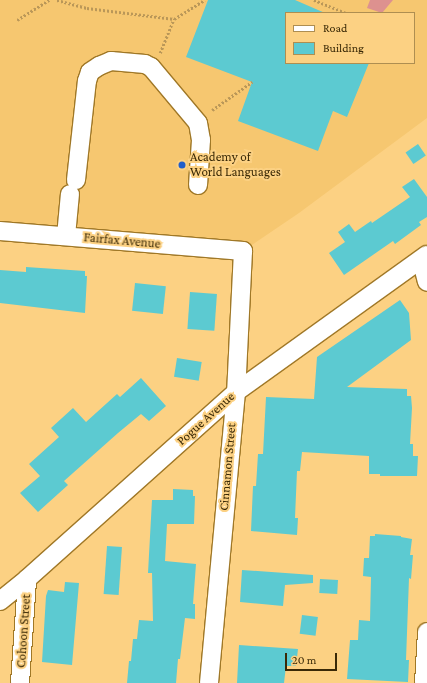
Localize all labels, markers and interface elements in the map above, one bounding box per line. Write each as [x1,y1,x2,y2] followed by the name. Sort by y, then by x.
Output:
[285,12,415,64] legend
[323,21,347,35] text: Road
[323,41,364,55] text: Building
[190,150,281,181] place label: Academy of World Languages
[177,160,187,170] marker: Academy of World Languages
[83,230,161,252] street label: Fairfax Avenue
[174,389,238,449] street label: Pogue Avenue
[216,423,240,511] street label: Cinnamon Street
[14,594,34,668] street label: Cohoon Street
[287,645,339,671] scale bar
[292,653,316,667] text: 20 m

